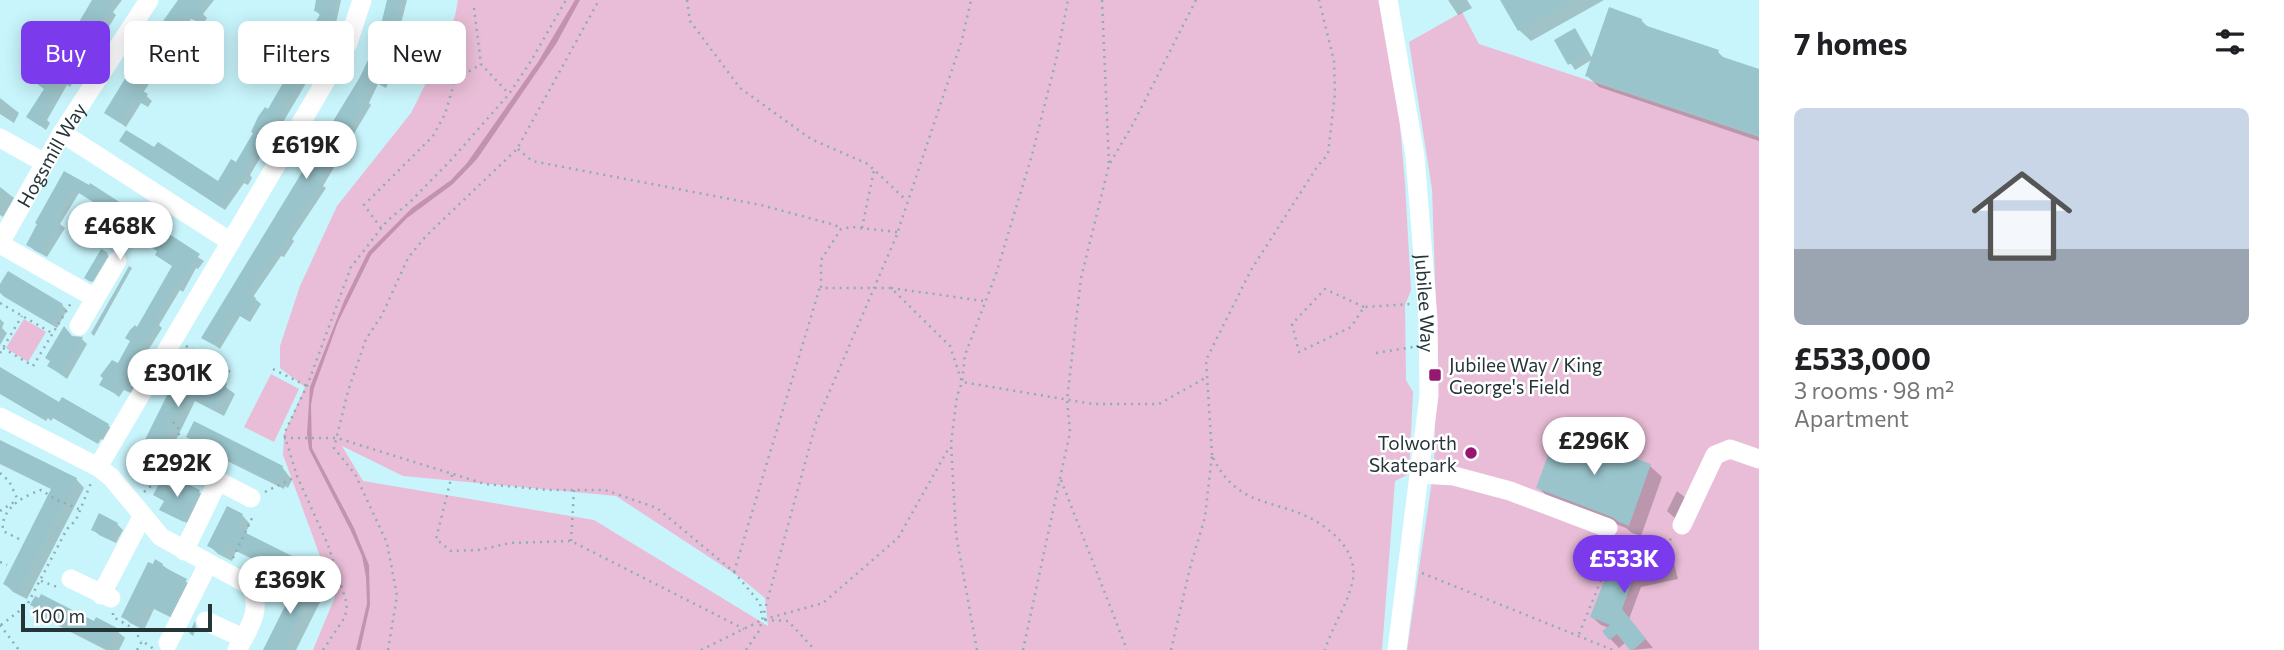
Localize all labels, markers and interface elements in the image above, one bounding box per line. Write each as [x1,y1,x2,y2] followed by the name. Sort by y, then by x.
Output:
[21,21,110,84] chip: Buy
[124,21,224,84] chip: Rent
[238,21,354,84] chip: Filters
[368,21,466,84] chip: New
[2211,23,2249,61] icon: filters
[1794,24,1907,61] text: 7 homes
[11,98,91,211] street label: Hogsmill Way
[257,122,355,181] pin: £619K
[272,130,340,158] text: £619K
[1959,153,2085,279] icon: home
[71,202,169,262] pin: £468K
[84,211,156,239] text: £468K
[1411,253,1440,353] street label: Jubilee Way
[1794,339,1931,376] text: £533,000
[129,350,227,409] pin: £301K
[1449,353,1602,398] place label: Jubilee Way / King George's Field
[143,358,213,386] text: £301K
[1427,367,1443,383] marker: Jubilee Way / King George's Field
[1794,376,1954,404] text: 3 rooms · 98 m²
[1794,404,1909,432] text: Apartment
[1545,418,1643,477] pin: £296K
[1558,426,1630,454] text: £296K
[1369,431,1457,476] place label: Tolworth Skatepark
[128,440,226,499] pin: £292K
[1463,445,1479,461] marker: Tolworth Skatepark
[142,448,212,476] text: £292K
[1575,536,1673,595] pin: £533K
[1589,544,1659,572] text: £533K
[241,556,339,616] pin: £369K
[254,565,326,593] text: £369K
[21,601,212,633] scale bar
[32,604,85,627] text: 100 m

